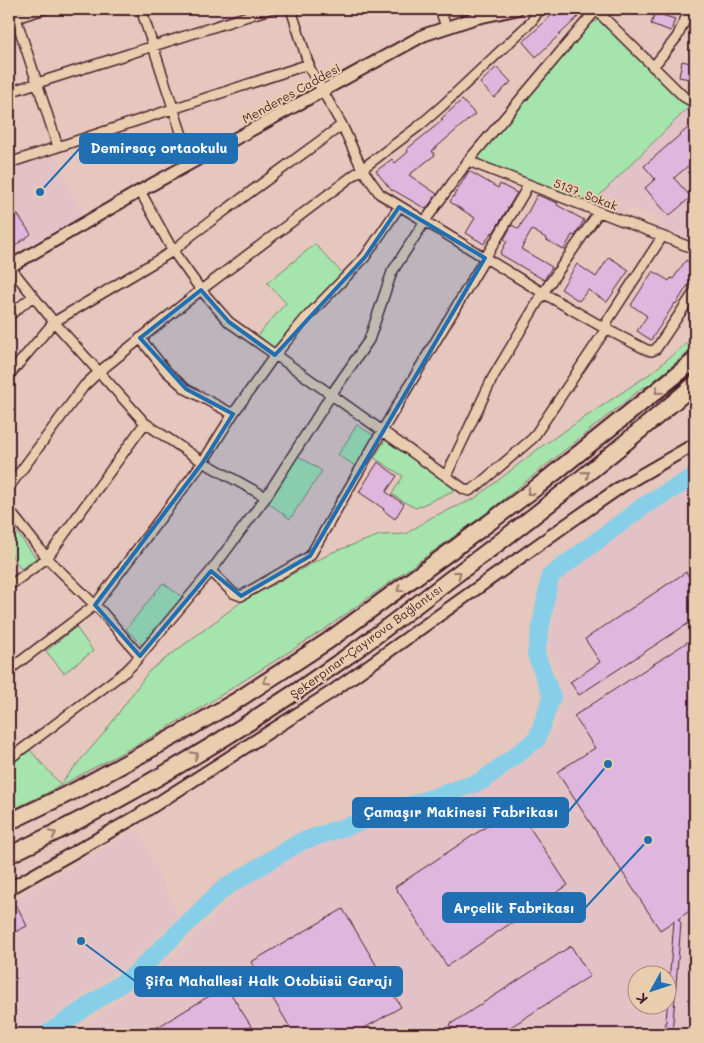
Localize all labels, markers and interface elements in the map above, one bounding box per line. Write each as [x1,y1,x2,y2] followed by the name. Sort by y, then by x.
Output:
[239,59,343,127] street label: Menderes Caddesi
[80,134,237,163] callout: Demirsaç ortaokulu
[90,138,228,157] text: Demirsaç ortaokulu
[552,174,620,214] street label: 5137. Sokak
[654,386,663,395] one-way arrow
[580,471,589,479] one-way arrow
[526,486,536,495] one-way arrow
[452,571,462,580] one-way arrow
[286,580,446,702] street label: Şekerpınar-Çayırova Bağlantısı
[396,583,406,592] one-way arrow
[263,675,272,684] one-way arrow
[189,752,198,762] one-way arrow
[353,798,568,827] callout: Çamaşır Makinesi Fabrikası
[364,802,559,822] text: Çamaşır Makinesi Fabrikası
[47,830,56,840] one-way arrow
[443,893,585,922] callout: Arçelik Fabrikası
[453,898,575,917] text: Arçelik Fabrikası
[626,966,676,1016] north arrow
[135,967,402,996] callout: Şifa Mahallesi Halk Otobüsü Garajı
[145,971,393,990] text: Şifa Mahallesi Halk Otobüsü Garajı
[631,989,652,1008] text: K

